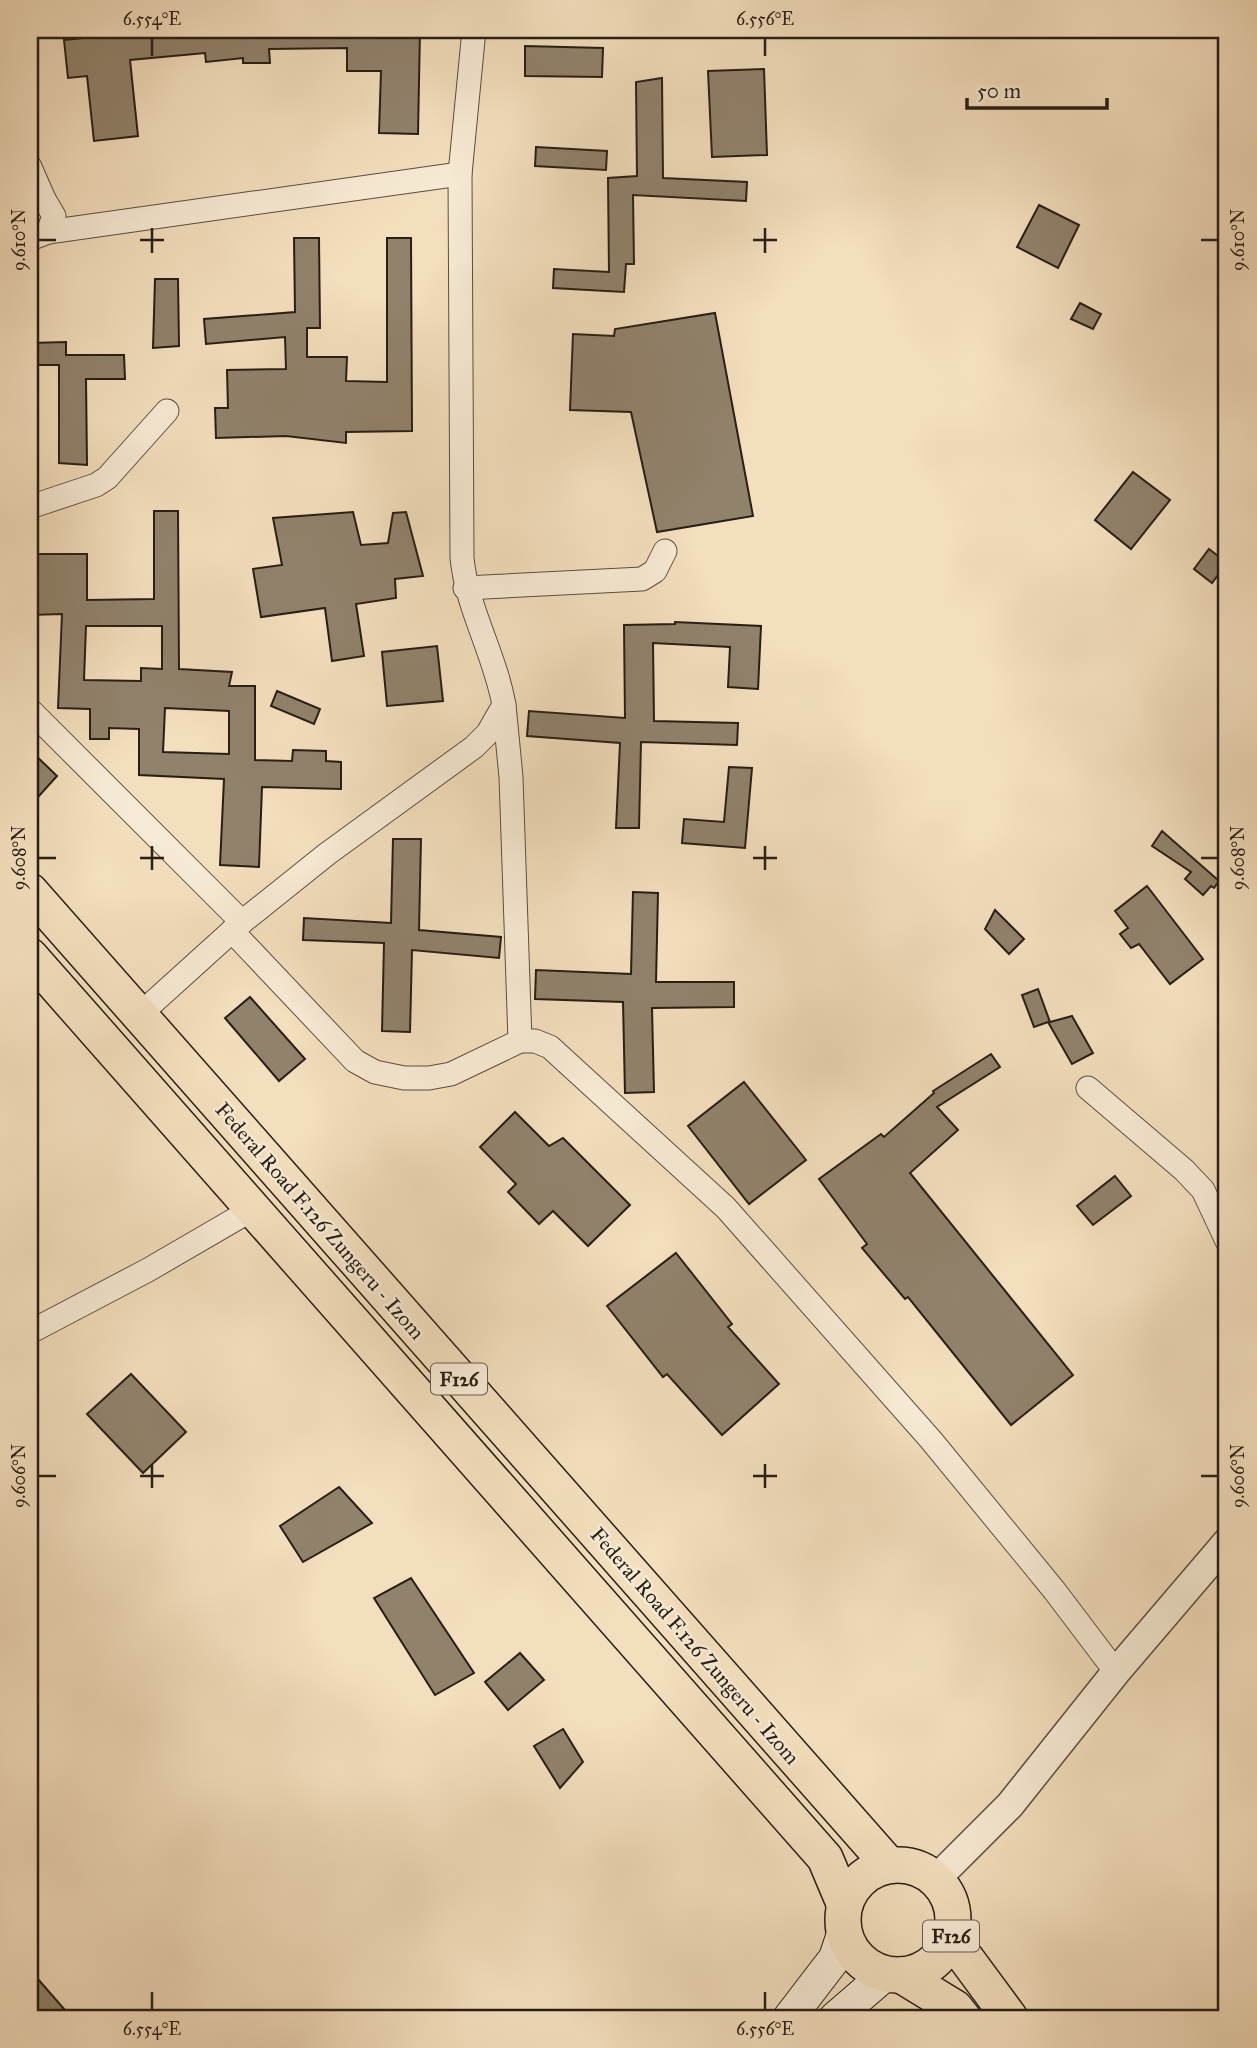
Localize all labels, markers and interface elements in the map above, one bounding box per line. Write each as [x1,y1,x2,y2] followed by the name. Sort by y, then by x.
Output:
[123,8,181,30] text: 6.554°E
[736,8,794,30] text: 6.556°E
[967,66,1106,110] scale bar
[977,78,1022,104] text: 50 m
[8,209,30,271] text: 9.610°N
[1227,209,1249,271] text: 9.610°N
[8,826,30,890] text: 9.608°N
[1227,826,1249,890] text: 9.608°N
[210,1097,430,1345] street label: Federal Road F.126 Zungeru - Izom
[431,1364,487,1394] road number: F126
[8,1444,30,1508] text: 9.606°N
[1227,1444,1249,1508] text: 9.606°N
[585,1522,805,1770] street label: Federal Road F.126 Zungeru - Izom
[923,1920,979,1952] road number: F126
[123,2018,181,2040] text: 6.554°E
[736,2018,794,2040] text: 6.556°E

